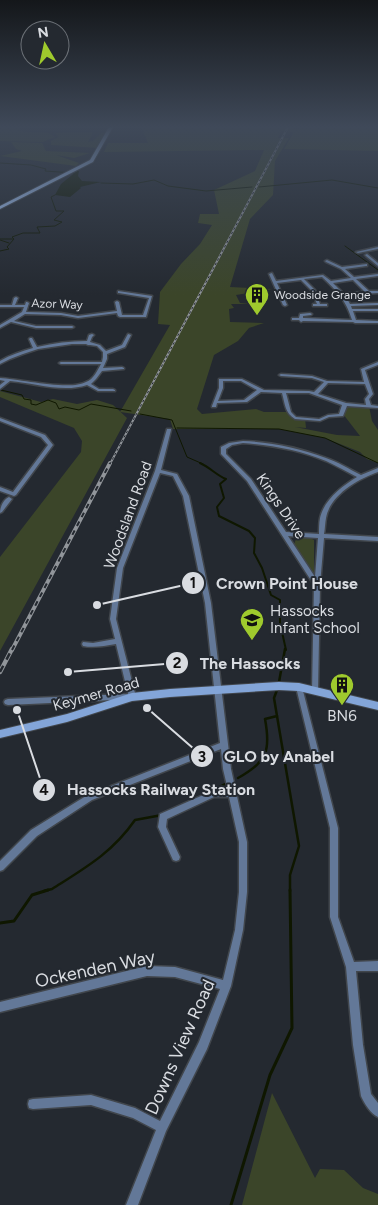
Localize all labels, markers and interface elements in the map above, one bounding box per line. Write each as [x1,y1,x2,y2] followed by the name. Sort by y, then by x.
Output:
[20,20,70,70] north arrow
[36,23,50,42] text: N
[244,282,270,316] building icon: Woodside Grange
[274,288,371,302] place label: Woodside Grange
[31,296,84,312] street label: Azor Way
[100,459,156,571] street label: Woodsland Road
[253,470,309,542] street label: Kings Drive
[181,567,367,598] callout: Crown Point House
[190,574,196,592] text: 1
[216,574,358,593] text: Crown Point House
[270,602,360,637] place label: Hassocks Infant School
[239,607,265,641] school or university icon: Hassocks Infant School
[165,647,310,678] callout: The Hassocks
[173,654,182,672] text: 2
[200,654,301,673] text: The Hassocks
[329,672,355,706] building icon: BN6
[51,673,141,715] street label: Keymer Road
[327,707,357,725] place label: BN6
[189,741,345,772] callout: GLO by Anabel
[224,747,334,766] text: GLO by Anabel
[198,748,206,766] text: 3
[32,774,265,805] callout: Hassocks Railway Station
[67,780,255,799] text: Hassocks Railway Station
[39,781,49,799] text: 4
[33,945,157,992] street label: Ockenden Way
[140,976,220,1118] street label: Downs View Road

